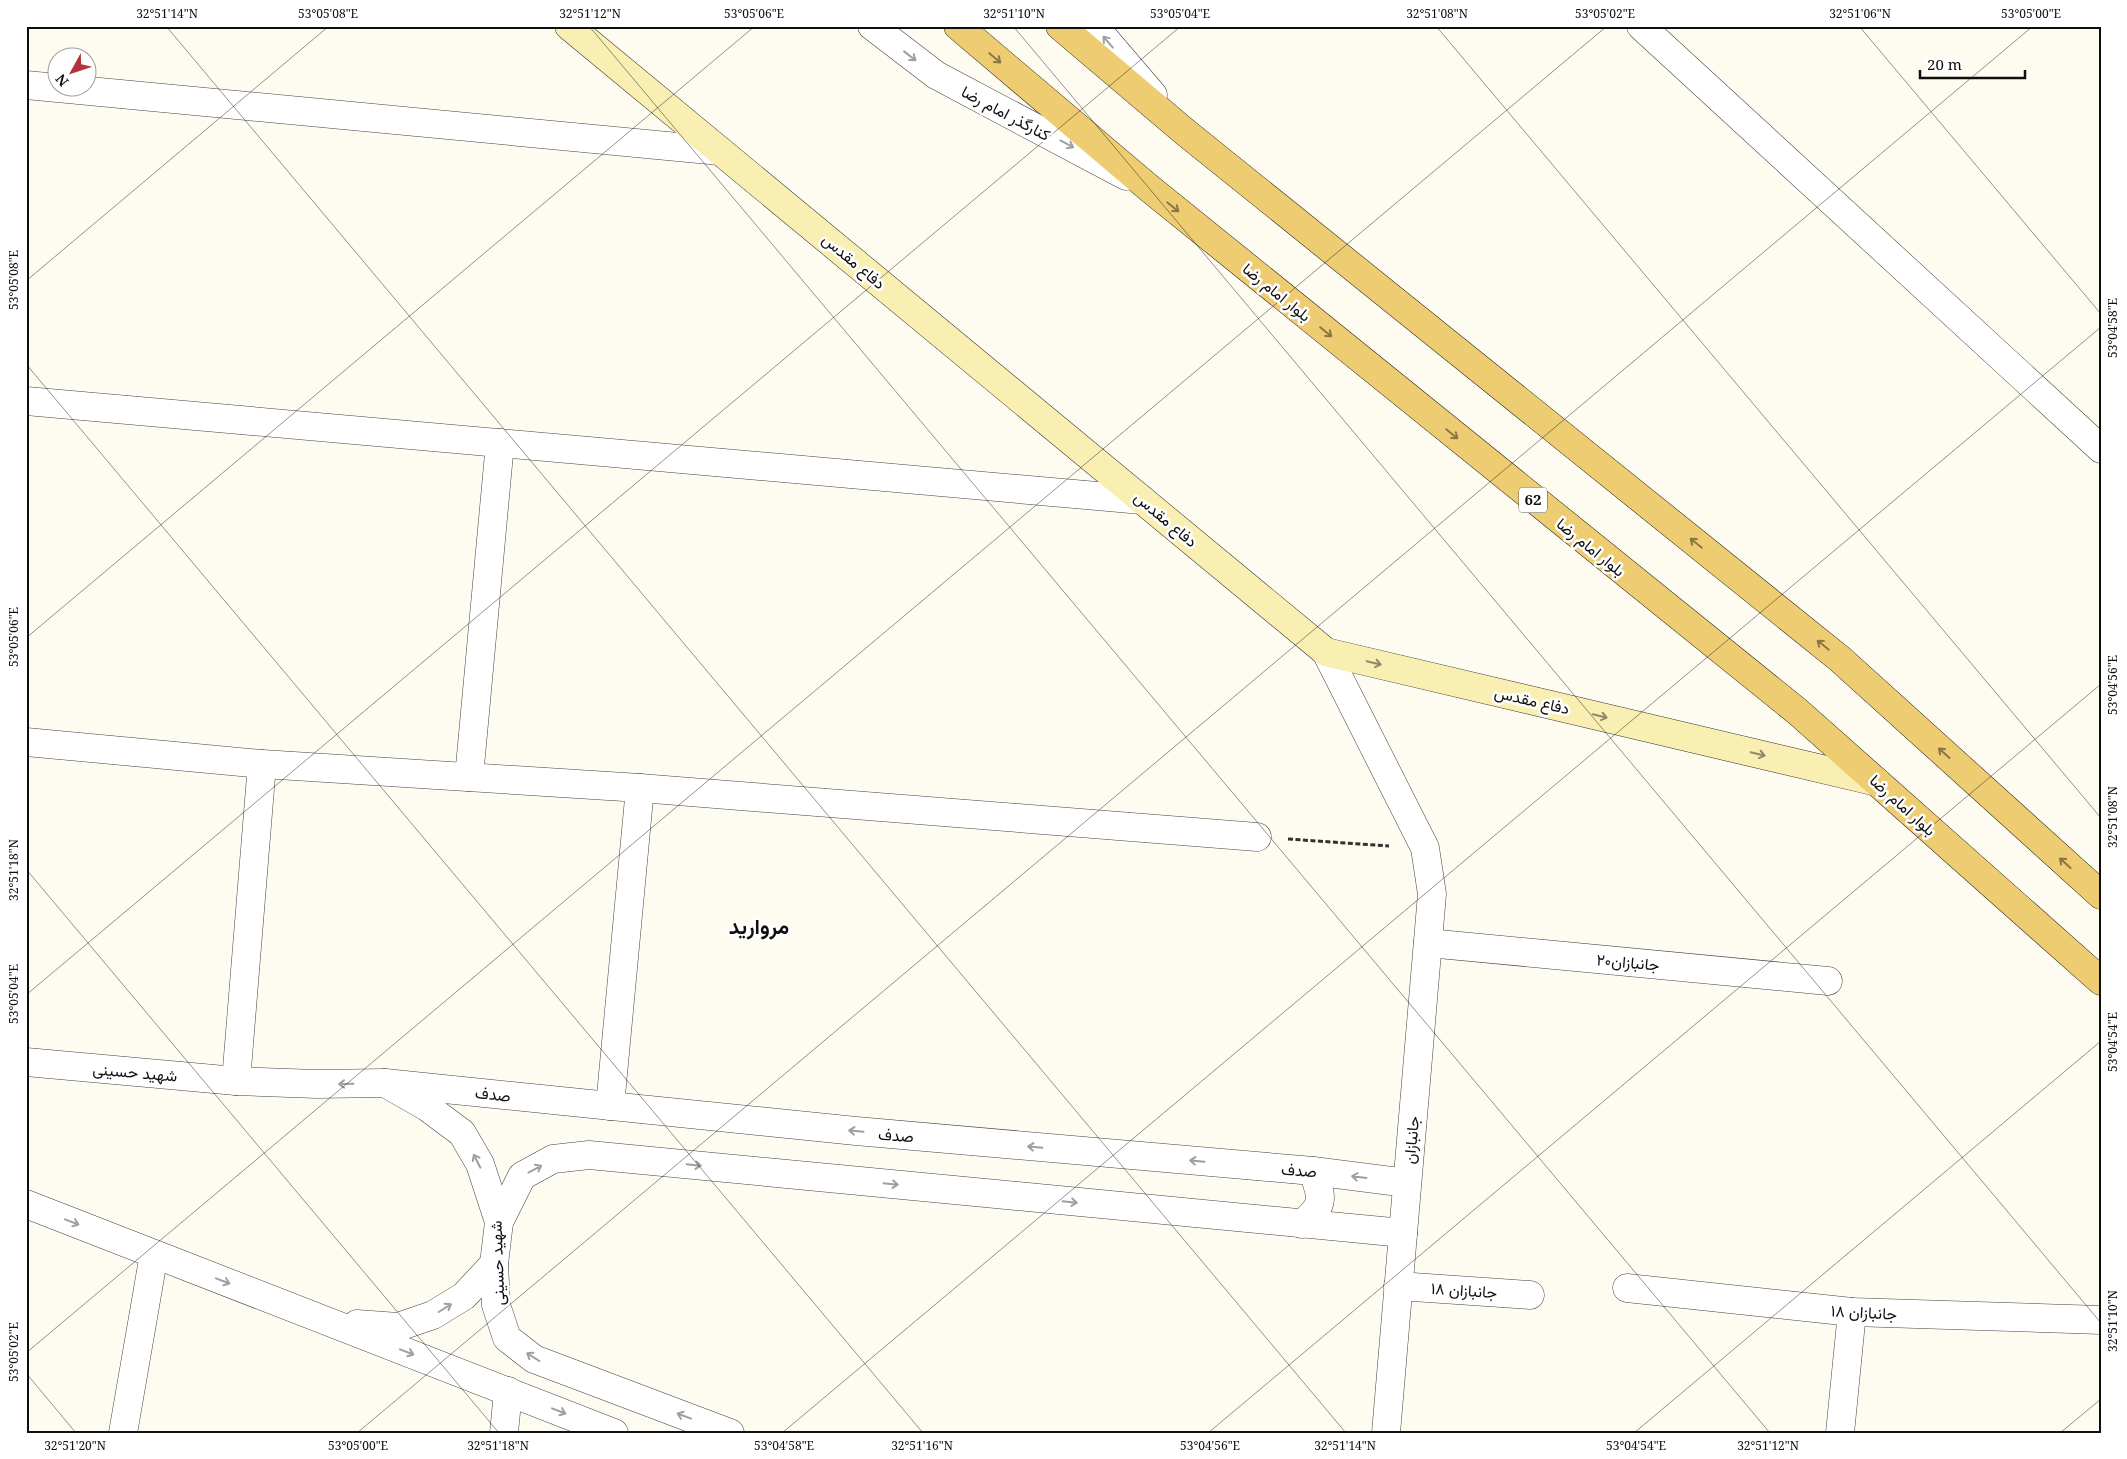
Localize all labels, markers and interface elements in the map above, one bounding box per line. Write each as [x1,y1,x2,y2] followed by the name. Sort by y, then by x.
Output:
[136,5,198,22] text: 32°51'14"N
[298,5,358,22] text: 53°05'08"E
[559,5,621,22] text: 32°51'12"N
[724,5,784,22] text: 53°05'06"E
[983,5,1045,22] text: 32°51'10"N
[1150,5,1210,22] text: 53°05'04"E
[1406,5,1468,22] text: 32°51'08"N
[1575,5,1635,22] text: 53°05'02"E
[1829,5,1891,22] text: 32°51'06"N
[2001,5,2061,22] text: 53°05'00"E
[1103,36,1114,49] one-way arrow
[48,48,98,98] north arrow
[1920,48,2024,80] scale bar
[903,51,917,61] one-way arrow
[988,52,1001,63] one-way arrow
[1927,54,1962,74] text: 20 m
[51,70,72,91] text: N
[958,80,1054,146] street label: کنارگذر امام رضا
[1059,139,1074,149] one-way arrow
[1166,202,1179,213] one-way arrow
[817,228,890,295] street label: دفاع مقدس
[5,250,22,310] text: 53°05'08"E
[1238,258,1316,326] street label: بلوار امام رضا
[2104,298,2121,358] text: 53°04'58"E
[1319,326,1332,337] one-way arrow
[1445,429,1458,440] one-way arrow
[1129,486,1202,553] street label: دفاع مقدس
[1519,488,1547,512] road number: 62
[1552,513,1630,581] street label: بلوار امام رضا
[1690,538,1703,549] one-way arrow
[5,607,22,667] text: 53°05'06"E
[1817,640,1830,651] one-way arrow
[2104,655,2121,715] text: 53°04'56"E
[1365,659,1381,668] one-way arrow
[1492,681,1572,720] street label: دفاع مقدس
[1591,712,1607,721] one-way arrow
[1938,748,1951,759] one-way arrow
[1749,750,1765,759] one-way arrow
[1865,769,1941,841] street label: بلوار امام رضا
[2104,786,2121,848] text: 32°51'08"N
[5,839,22,901] text: 32°51'18"N
[2058,857,2071,868] one-way arrow
[729,912,789,940] district label: مروارید
[1596,948,1661,976] street label: جانبازان۲۰
[5,964,22,1024] text: 53°05'04"E
[2104,1012,2121,1072] text: 53°04'54"E
[92,1057,178,1087] street label: شهید حسینی
[338,1079,354,1089] one-way arrow
[474,1081,512,1107] street label: صدف
[1398,1115,1424,1165] street label: جانبازان
[877,1122,915,1148] street label: صدف
[848,1126,864,1136] one-way arrow
[1028,1142,1044,1152] one-way arrow
[472,1153,482,1168] one-way arrow
[1189,1156,1205,1166] one-way arrow
[1280,1157,1318,1183] street label: صدف
[686,1160,702,1170] one-way arrow
[527,1164,542,1173] one-way arrow
[1351,1172,1367,1182] one-way arrow
[882,1179,898,1189] one-way arrow
[1062,1197,1078,1206] one-way arrow
[64,1218,79,1227] one-way arrow
[485,1220,509,1306] street label: شهید حسینی
[215,1277,230,1286] one-way arrow
[1430,1277,1498,1303] street label: ۱۸ جانبازان
[2104,1290,2121,1352] text: 32°51'10"N
[1830,1299,1898,1325] street label: جانبازان ۱۸
[438,1302,452,1312] one-way arrow
[5,1322,22,1382] text: 53°05'02"E
[399,1348,414,1357] one-way arrow
[526,1351,540,1361] one-way arrow
[551,1407,566,1416] one-way arrow
[677,1410,692,1420] one-way arrow
[44,1437,106,1454] text: 32°51'20"N
[328,1437,388,1454] text: 53°05'00"E
[467,1437,529,1454] text: 32°51'18"N
[754,1437,814,1454] text: 53°04'58"E
[891,1437,953,1454] text: 32°51'16"N
[1180,1437,1240,1454] text: 53°04'56"E
[1314,1437,1376,1454] text: 32°51'14"N
[1606,1437,1666,1454] text: 53°04'54"E
[1737,1437,1799,1454] text: 32°51'12"N

